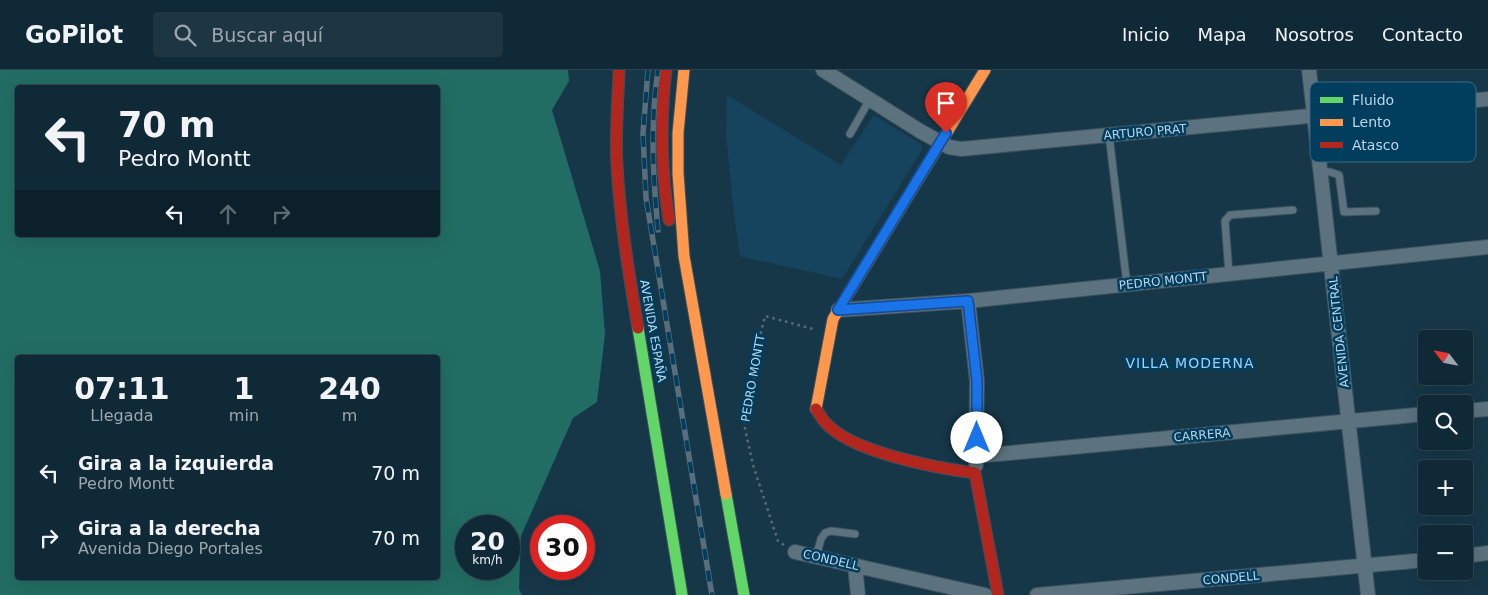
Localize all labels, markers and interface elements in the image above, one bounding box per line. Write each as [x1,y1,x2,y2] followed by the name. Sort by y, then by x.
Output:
[153,12,503,57] search box
[25,21,123,49] text: GoPilot
[171,21,199,49] icon: search
[211,24,323,46] text: Buscar aquí
[1122,24,1170,45] text: Inicio
[1198,24,1247,45] text: Mapa
[1275,24,1354,45] text: Nosotros
[1382,24,1463,45] text: Contacto
[925,82,967,133] pin
[1310,82,1476,162] legend
[932,89,960,117] icon: arrive
[1352,92,1394,108] text: Fluido
[35,105,100,170] icon: left
[118,105,215,145] text: 70 m
[1352,114,1391,130] text: Lento
[1103,121,1188,143] street label: ARTURO PRAT
[1352,137,1399,153] text: Atasco
[118,146,251,171] text: Pedro Montt
[161,200,189,228] icon: left
[214,200,242,228] icon: ahead
[267,200,295,228] icon: right
[1118,269,1209,293] street label: PEDRO MONTT
[1326,275,1352,388] street label: AVENIDA CENTRAL
[637,278,670,384] street label: AVENIDA ESPAÑA
[1418,330,1472,385] north arrow
[1418,330,1473,580] map controls
[738,332,768,423] street label: PEDRO MONTT
[1125,355,1255,371] district label: VILLA MODERNA
[74,371,170,406] text: 07:11
[233,371,254,406] text: 1
[318,371,381,406] text: 240
[1418,395,1473,450] button: search
[90,406,153,425] text: Llegada
[229,406,259,425] text: min
[342,406,357,425] text: m
[950,411,1002,463] position arrow
[1173,425,1232,444] street label: CARRERA
[78,452,274,474] text: Gira a la izquierda
[35,459,63,487] icon: left
[1418,460,1473,515] button: +
[371,462,420,484] text: 70 m
[78,474,174,493] text: Pedro Montt
[530,515,595,580] speed limit sign: 30
[78,517,261,539] text: Gira a la derecha
[35,524,63,552] icon: right
[1418,525,1473,580] button: −
[371,527,420,549] text: 70 m
[470,527,505,556] text: 20
[78,539,263,558] text: Avenida Diego Portales
[802,547,861,573] street label: CONDELL
[472,553,503,567] text: km/h
[1202,569,1260,587] street label: CONDELL

